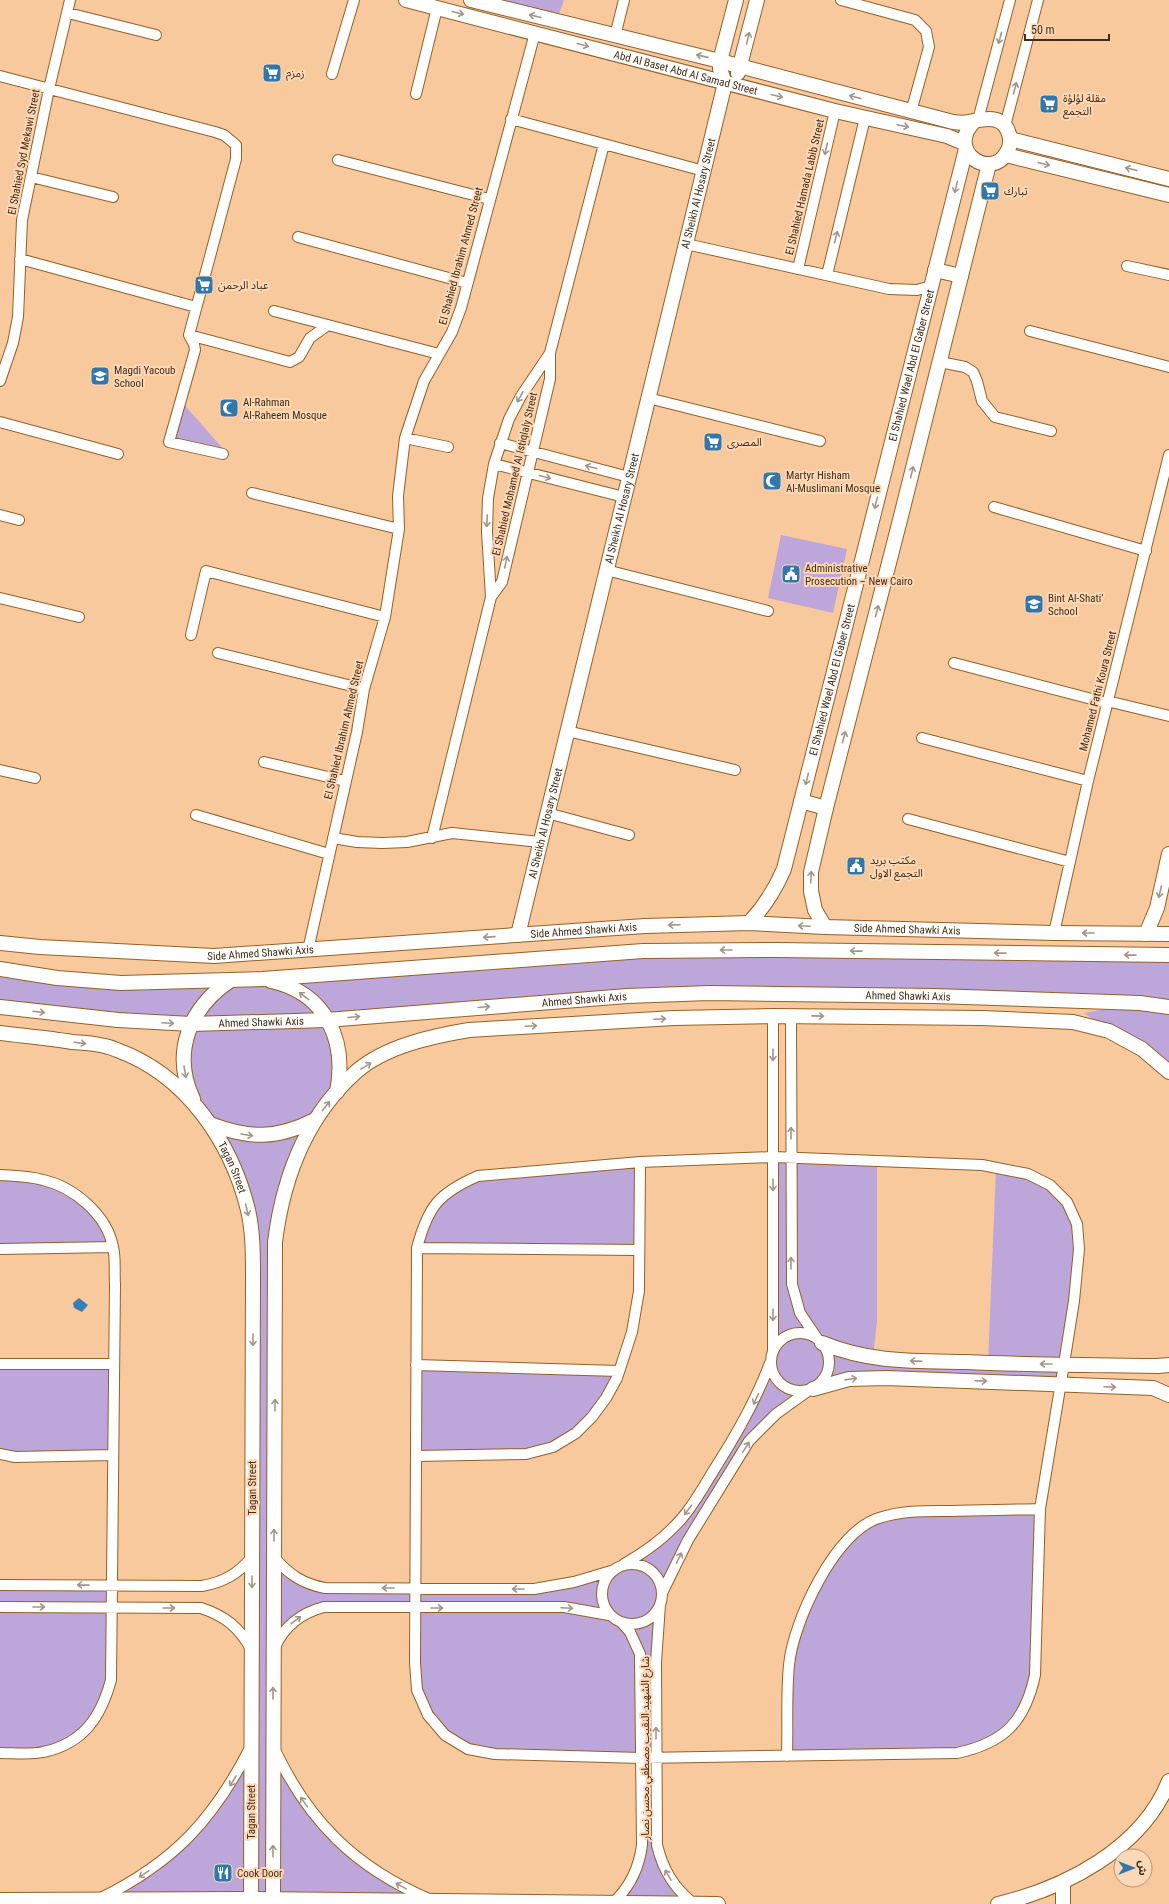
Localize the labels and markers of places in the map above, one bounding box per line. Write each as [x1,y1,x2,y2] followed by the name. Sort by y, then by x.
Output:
[261,62,283,84] supermarket icon: زمزم
[286,67,305,81] place label: زمزم
[1063,92,1106,119] place label: مقلة لؤلؤة التجمع
[1038,93,1060,115] supermarket icon: مقلة لؤلؤة التجمع
[979,180,1001,202] supermarket icon: تبارك
[1004,185,1028,198] place label: تبارك
[193,274,215,296] supermarket icon: عباد الرحمن
[218,279,269,292] place label: عباد الرحمن
[114,364,176,390] place label: Magdi Yacoub School
[89,365,111,387] school or university icon: Magdi Yacoub School
[243,396,327,422] place label: Al-Rahman Al-Raheem Mosque
[218,397,240,419] mosque icon: Al-Rahman Al-Raheem Mosque
[702,431,724,453] supermarket icon: المصرى
[727,436,762,449] place label: المصرى
[786,469,880,495] place label: Martyr Hisham Al-Muslimani Mosque
[761,470,783,492] mosque icon: Martyr Hisham Al-Muslimani Mosque
[805,562,913,588] place label: Administrative Prosecution – New Cairo
[780,563,802,585] public building icon: Administrative Prosecution – New Cairo
[1048,592,1103,618] place label: Bint Al-Shati’ School
[1023,593,1045,615] school or university icon: Bint Al-Shati’ School
[870,854,923,881] place label: مكتب بريد التجمع الاول
[845,855,867,877] public building icon: مكتب بريد التجمع الاول
[212,1862,234,1884] restaurant icon: Cook Door
[237,1867,283,1880] place label: Cook Door

